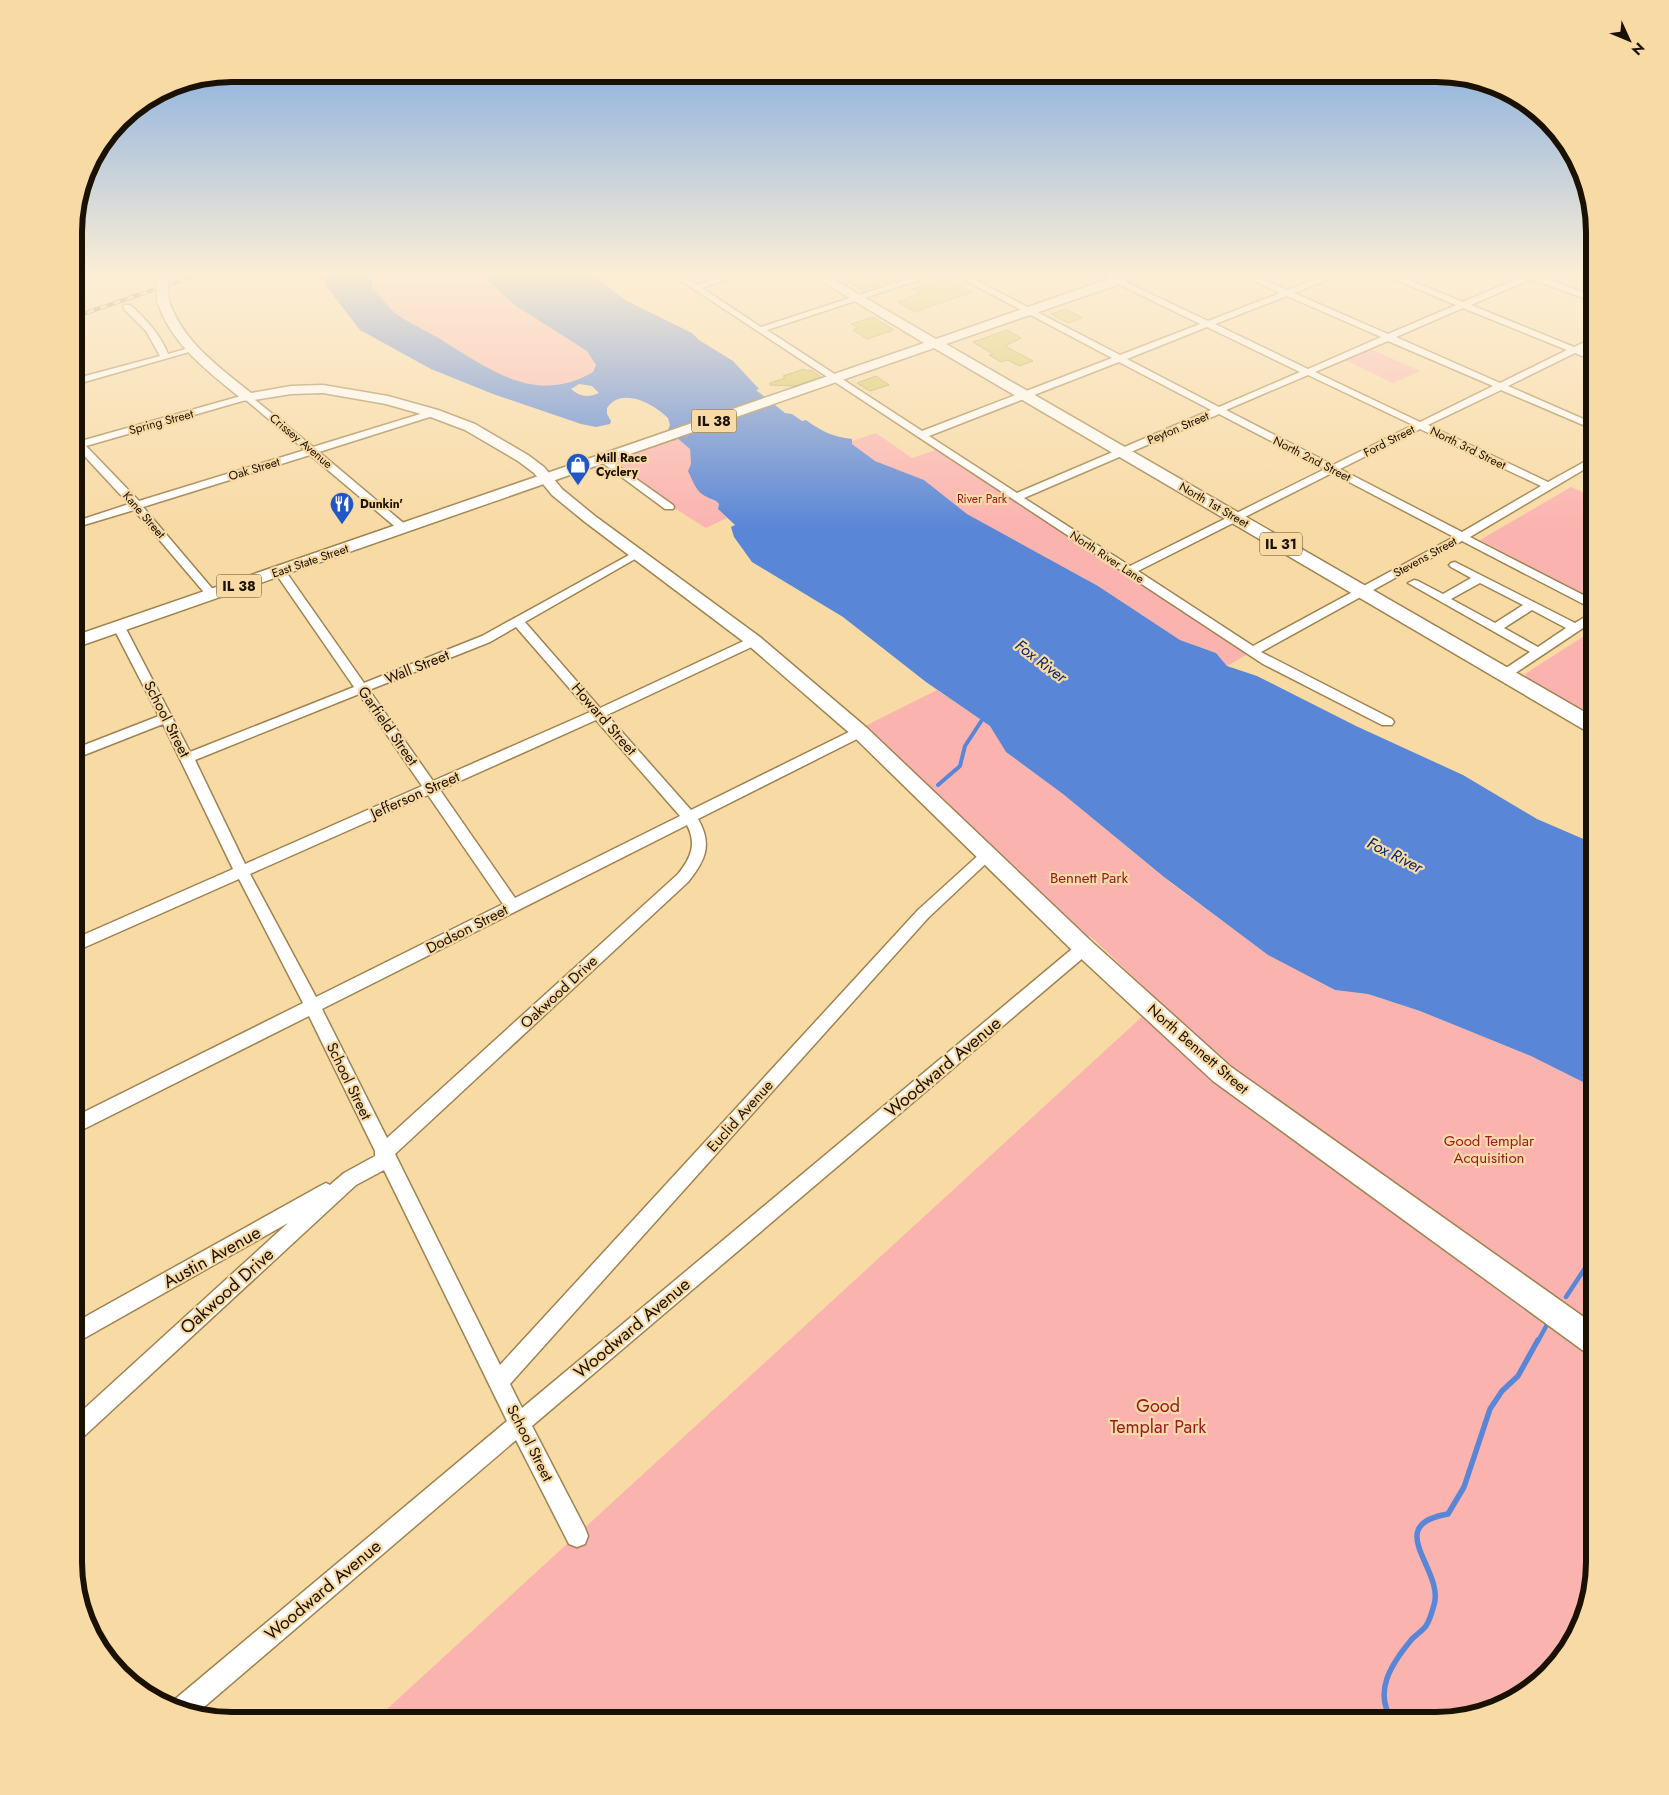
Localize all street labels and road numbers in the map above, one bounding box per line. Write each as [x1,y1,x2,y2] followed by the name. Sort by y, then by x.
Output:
[127,405,195,439] street label: Spring Street
[1144,407,1212,449] street label: Peyton Street
[266,409,336,473] street label: Crissey Avenue
[692,410,736,432] road number: IL 38
[1360,420,1418,462] street label: Ford Street
[1427,422,1509,474] street label: North 3rd Street
[1270,432,1354,486] street label: North 2nd Street
[226,453,282,485] street label: Oak Street
[1176,478,1252,532] street label: North 1st Street
[118,487,170,543] street label: Kane Street
[1066,526,1148,588] street label: North River Lane
[1260,532,1302,556] road number: IL 31
[1390,532,1460,582] street label: Stevens Street
[269,539,351,583] street label: East State Street
[216,574,262,598] road number: IL 38
[381,644,453,690] street label: Wall Street
[138,677,196,761] street label: School Street
[566,678,642,761] street label: Howard Street
[353,682,424,770] street label: Garfield Street
[365,765,463,825] street label: Jefferson Street
[422,899,512,959] street label: Dodson Street
[515,950,603,1034] street label: Oakwood Drive
[1142,999,1254,1100] street label: North Bennett Street
[879,1010,1007,1124] street label: Woodward Avenue
[321,1039,377,1124] street label: School Street
[702,1075,779,1157] street label: Euclid Avenue
[158,1219,266,1295] street label: Austin Avenue
[174,1242,280,1340] street label: Oakwood Drive
[568,1271,696,1385] street label: Woodward Avenue
[501,1401,559,1485] street label: School Street
[259,1533,387,1647] street label: Woodward Avenue

